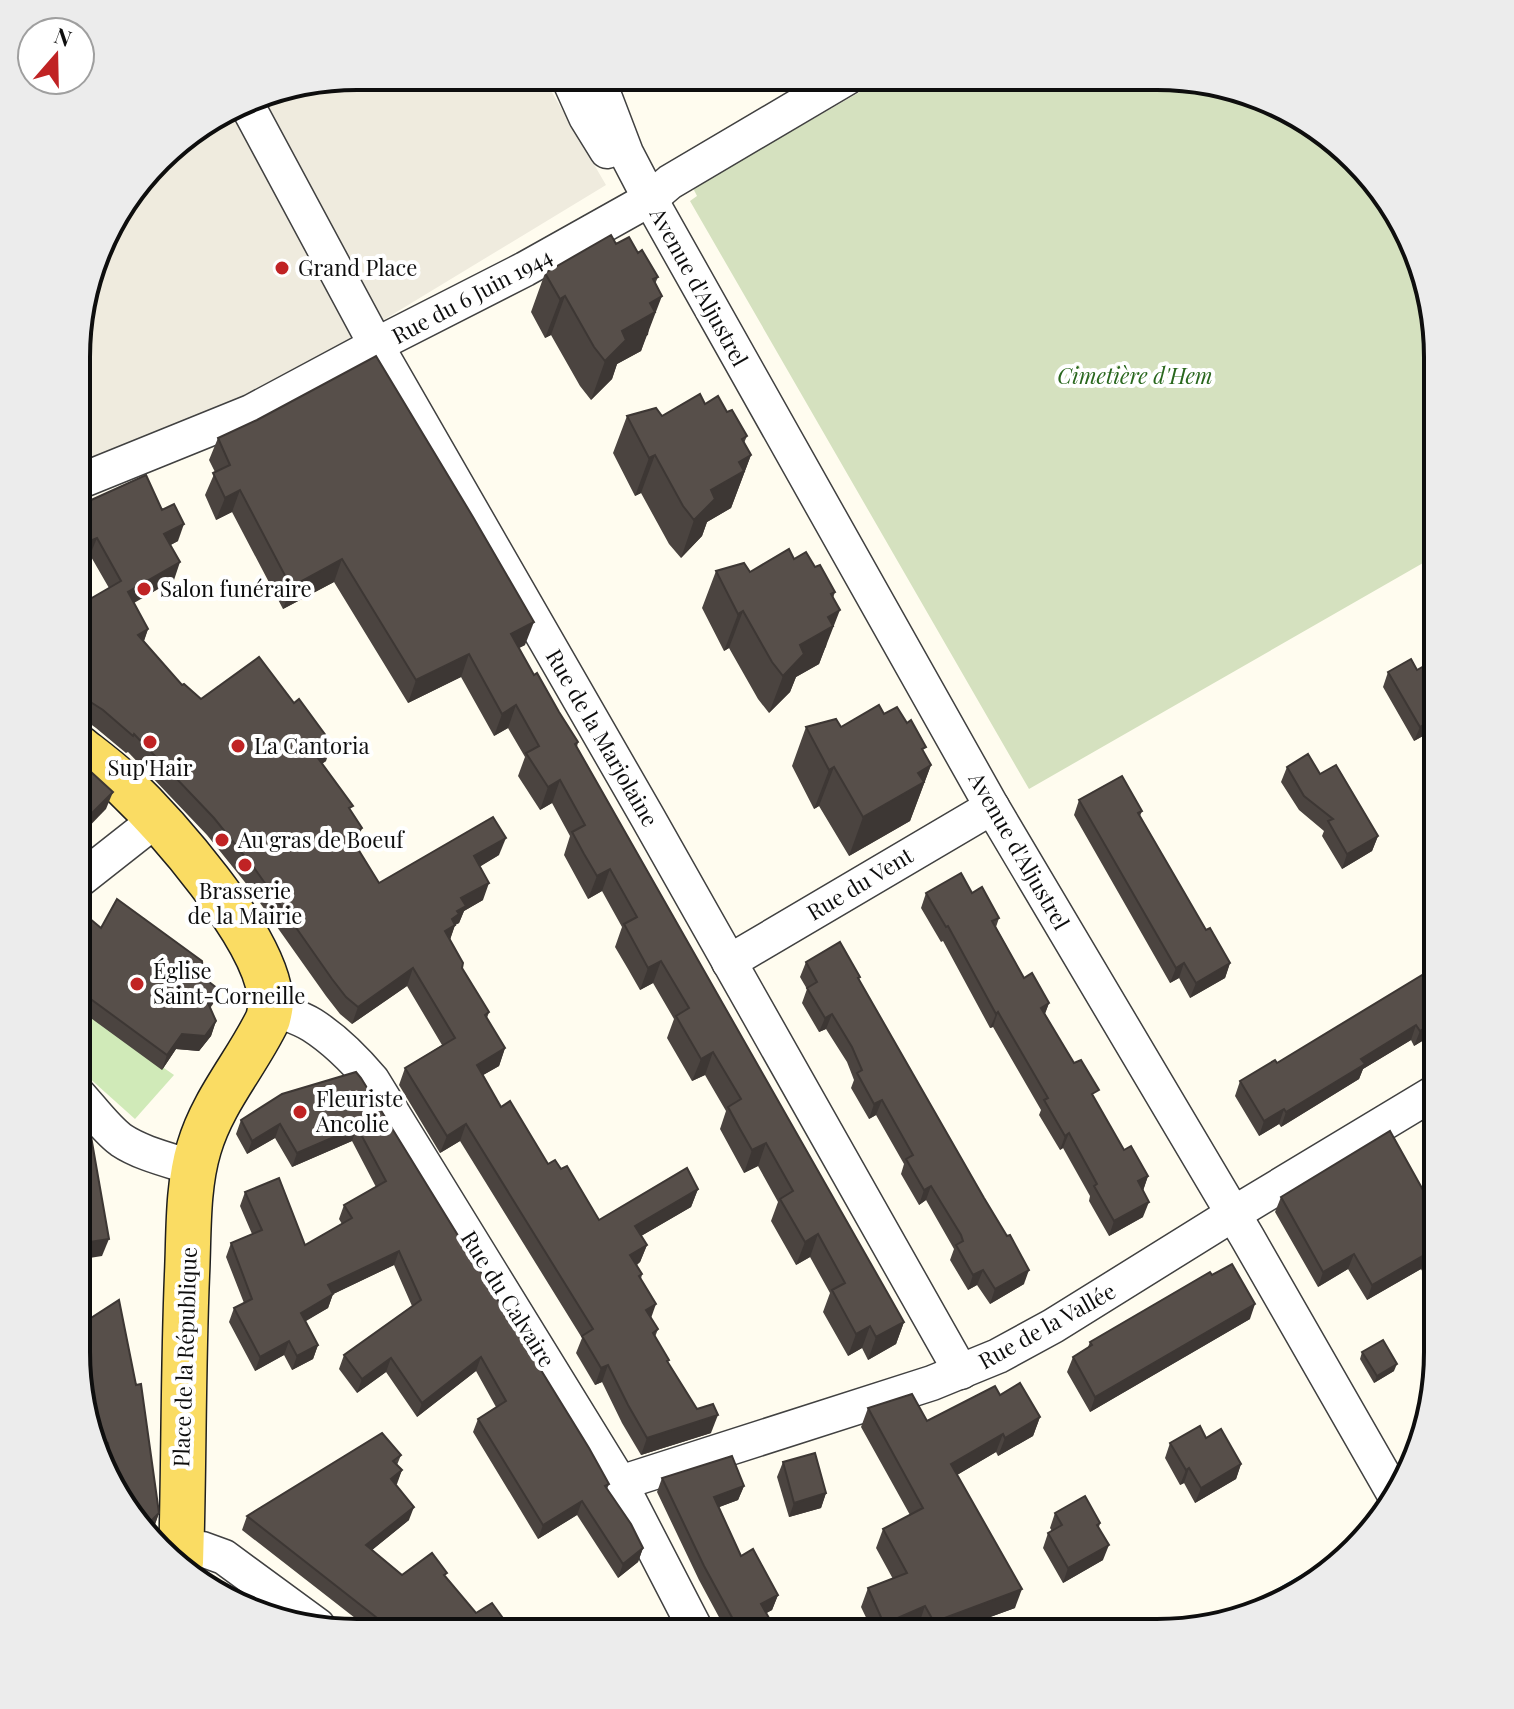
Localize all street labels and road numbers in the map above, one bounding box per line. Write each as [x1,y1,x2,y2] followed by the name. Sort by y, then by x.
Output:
[643,201,756,371] street label: Avenue d'Aljustrel
[386,240,557,350] street label: Rue du 6 Juin 1944
[540,643,666,832] street label: Rue de la Marjolaine
[962,765,1077,935] street label: Avenue d'Aljustrel
[801,839,919,927] street label: Rue du Vent
[455,1225,563,1372] street label: Rue du Calvaire
[165,1246,203,1468] street label: Place de la République
[973,1275,1120,1375] street label: Rue de la Vallée

